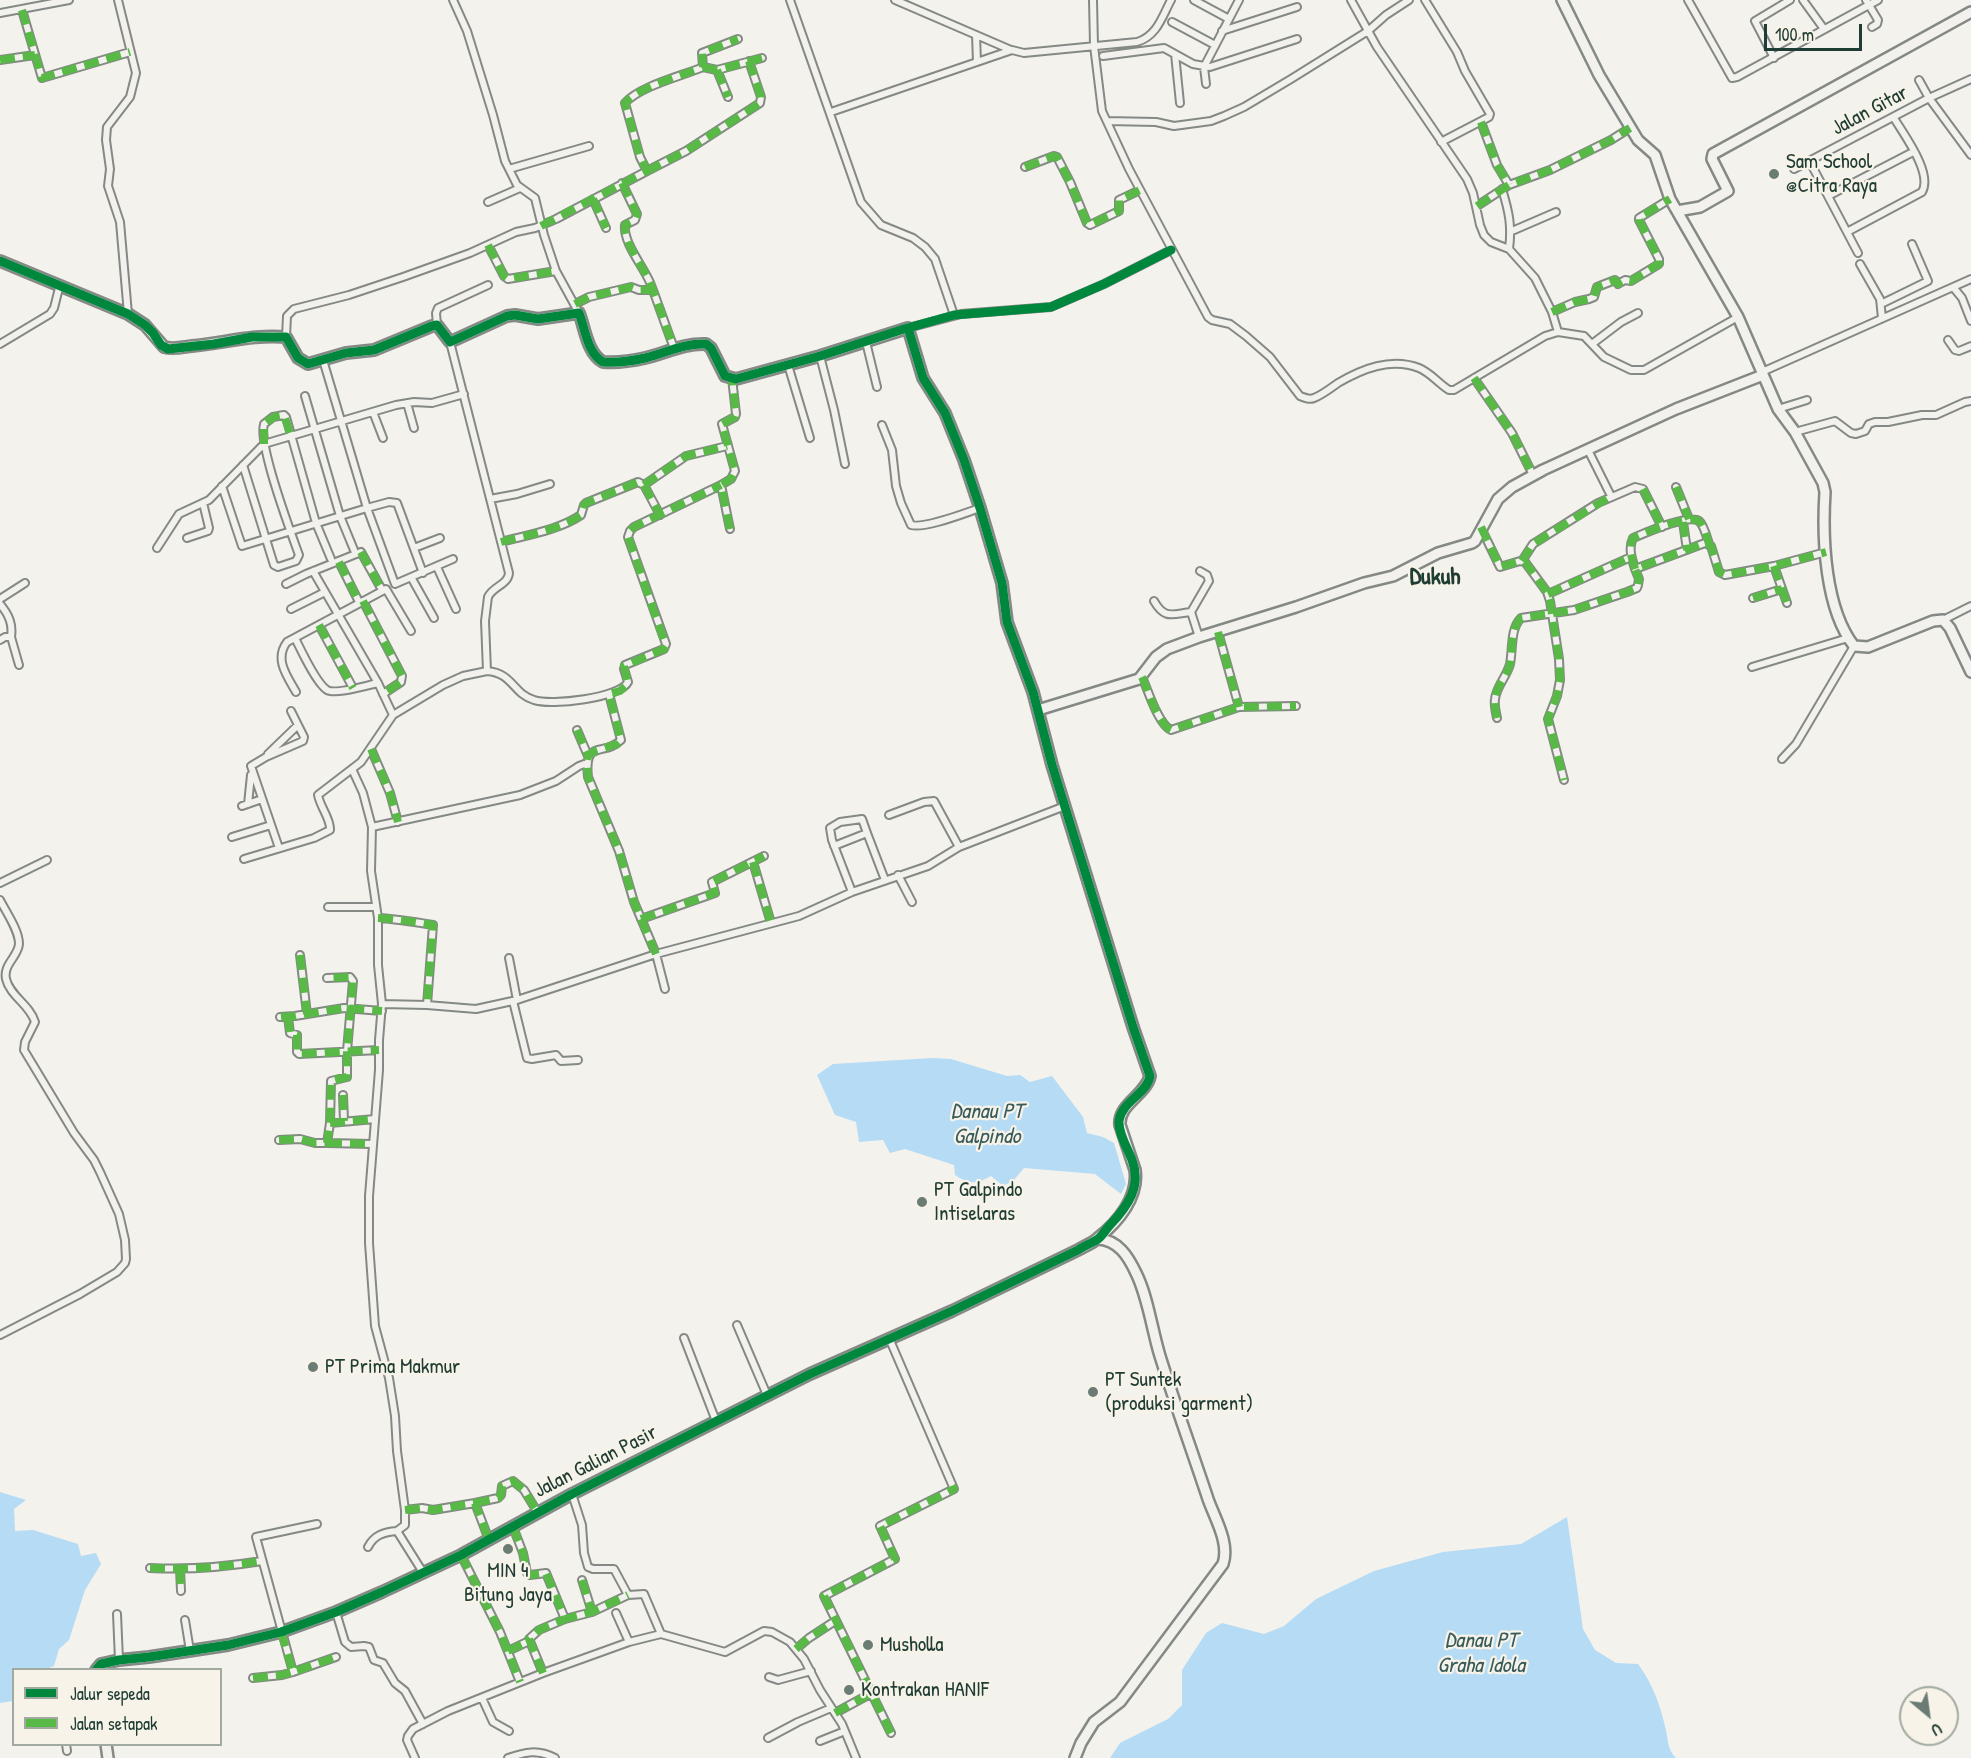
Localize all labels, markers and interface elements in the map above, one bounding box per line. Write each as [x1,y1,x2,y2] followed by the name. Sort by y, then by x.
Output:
[1767,12,1864,50] scale bar
[1775,22,1814,47] text: 100 m
[1828,81,1912,141] street label: Jalan Gitar
[1786,149,1877,199] place label: Sam School @Citra Raya
[1767,167,1781,181] marker: Sam School @Citra Raya
[1410,564,1460,592] district label: Dukuh
[951,1099,1023,1150] water label: Danau PT Galpindo
[934,1177,1022,1227] place label: PT Galpindo Intiselaras
[915,1195,929,1209] marker: PT Galpindo Intiselaras
[325,1354,460,1380] place label: PT Prima Makmur
[306,1360,320,1374] marker: PT Prima Makmur
[1105,1367,1253,1417] place label: PT Suntek (produksi garment)
[1086,1385,1100,1399] marker: PT Suntek (produksi garment)
[530,1420,662,1504] street label: Jalan Galian Pasir
[501,1542,515,1556] marker: MIN 4 Bitung Jaya
[464,1558,552,1608] place label: MIN 4 Bitung Jaya
[1437,1628,1525,1680] water label: Danau PT Graha Idola
[880,1632,944,1658] place label: Musholla
[861,1638,875,1652] marker: Musholla
[12,1668,222,1746] legend
[861,1677,989,1703] place label: Kontrakan HANIF
[70,1681,150,1706] text: Jalur sepeda
[842,1683,856,1697] marker: Kontrakan HANIF
[1899,1686,1959,1746] north arrow
[70,1711,157,1736] text: Jalan setapak
[1928,1718,1946,1742] text: U

